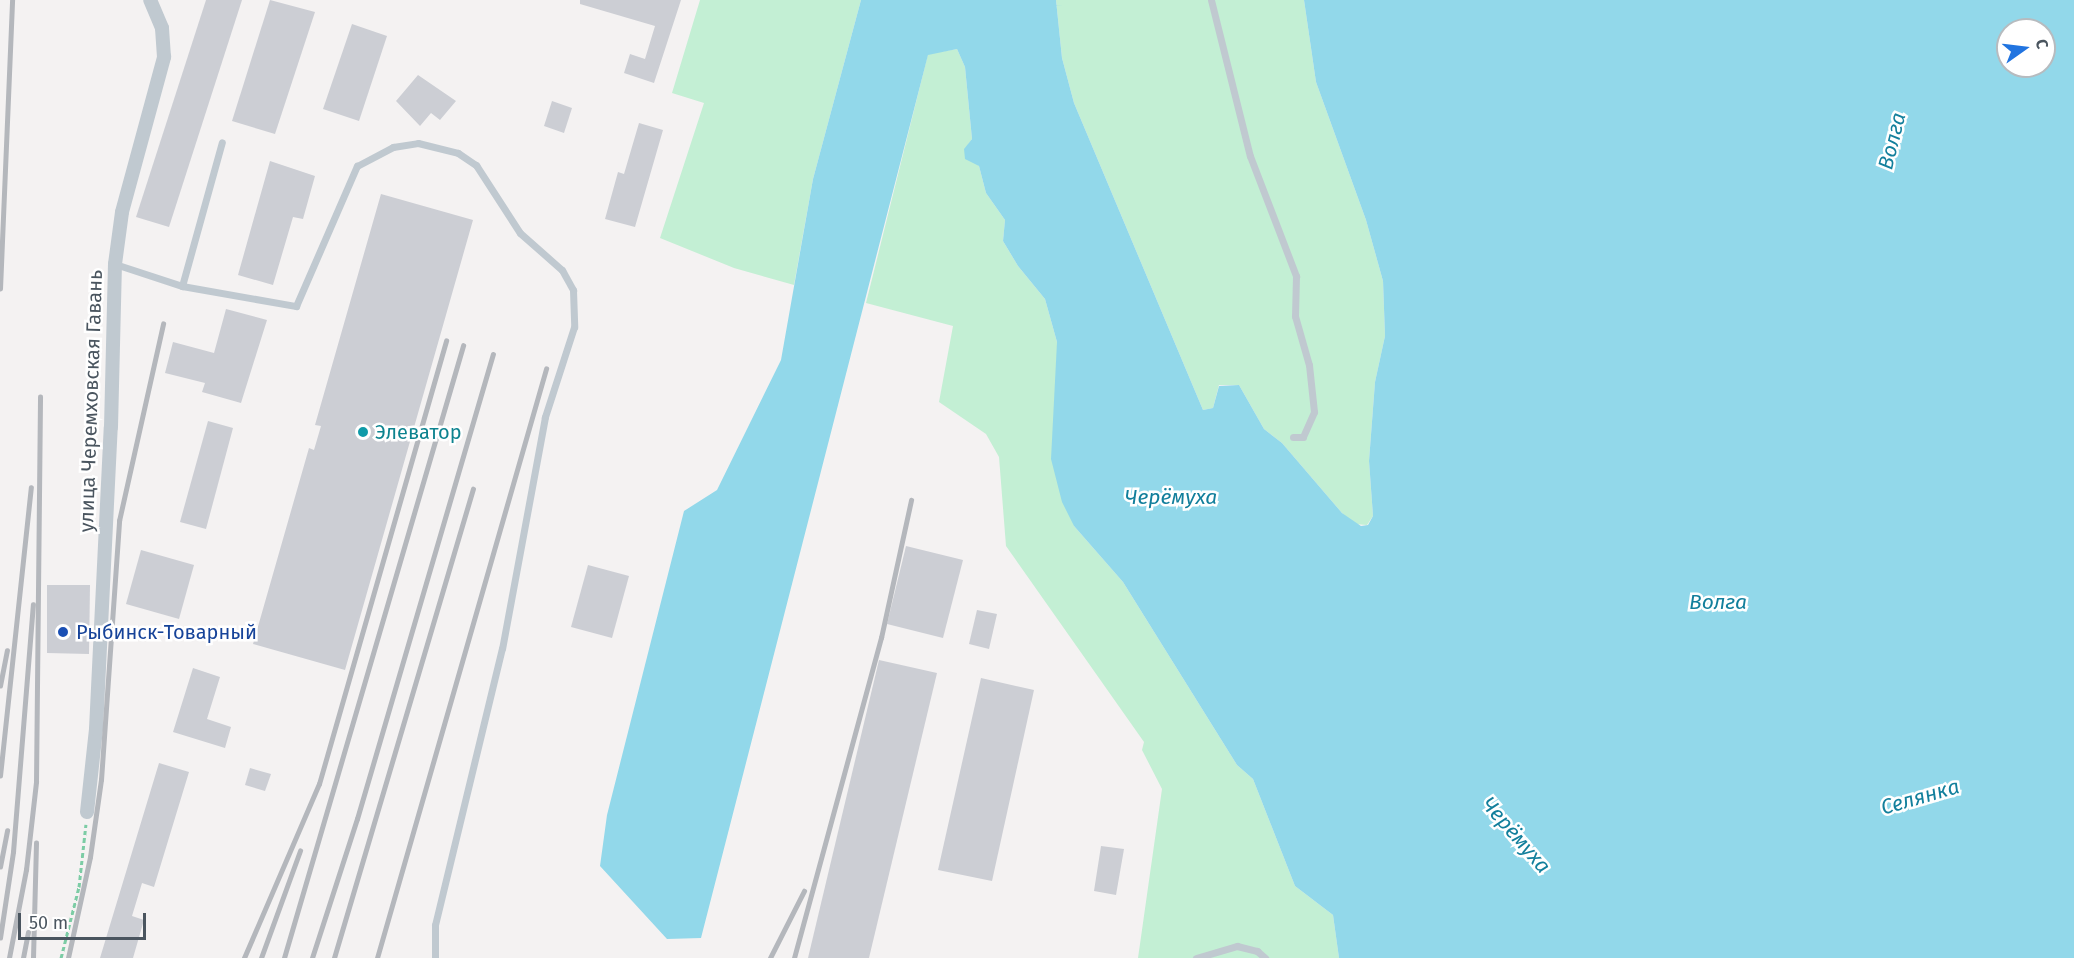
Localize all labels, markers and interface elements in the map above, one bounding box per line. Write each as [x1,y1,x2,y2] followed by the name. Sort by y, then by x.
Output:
[1996,18,2056,78] north arrow
[2032,37,2052,51] text: С
[1873,110,1911,172] water label: Волга
[74,269,108,533] street label: улица Черемховская Гавань
[375,420,462,444] place label: Элеватор
[356,425,370,439] marker: Элеватор
[1125,484,1217,510] water label: Черёмуха
[1689,589,1747,615] water label: Волга
[76,620,257,644] place label: Рыбинск-Товарный
[54,623,72,641] marker: Рыбинск-Товарный
[1878,774,1962,820] water label: Селянка
[1476,792,1556,878] water label: Черёмуха
[21,901,148,939] scale bar
[29,912,68,934] text: 50 m

